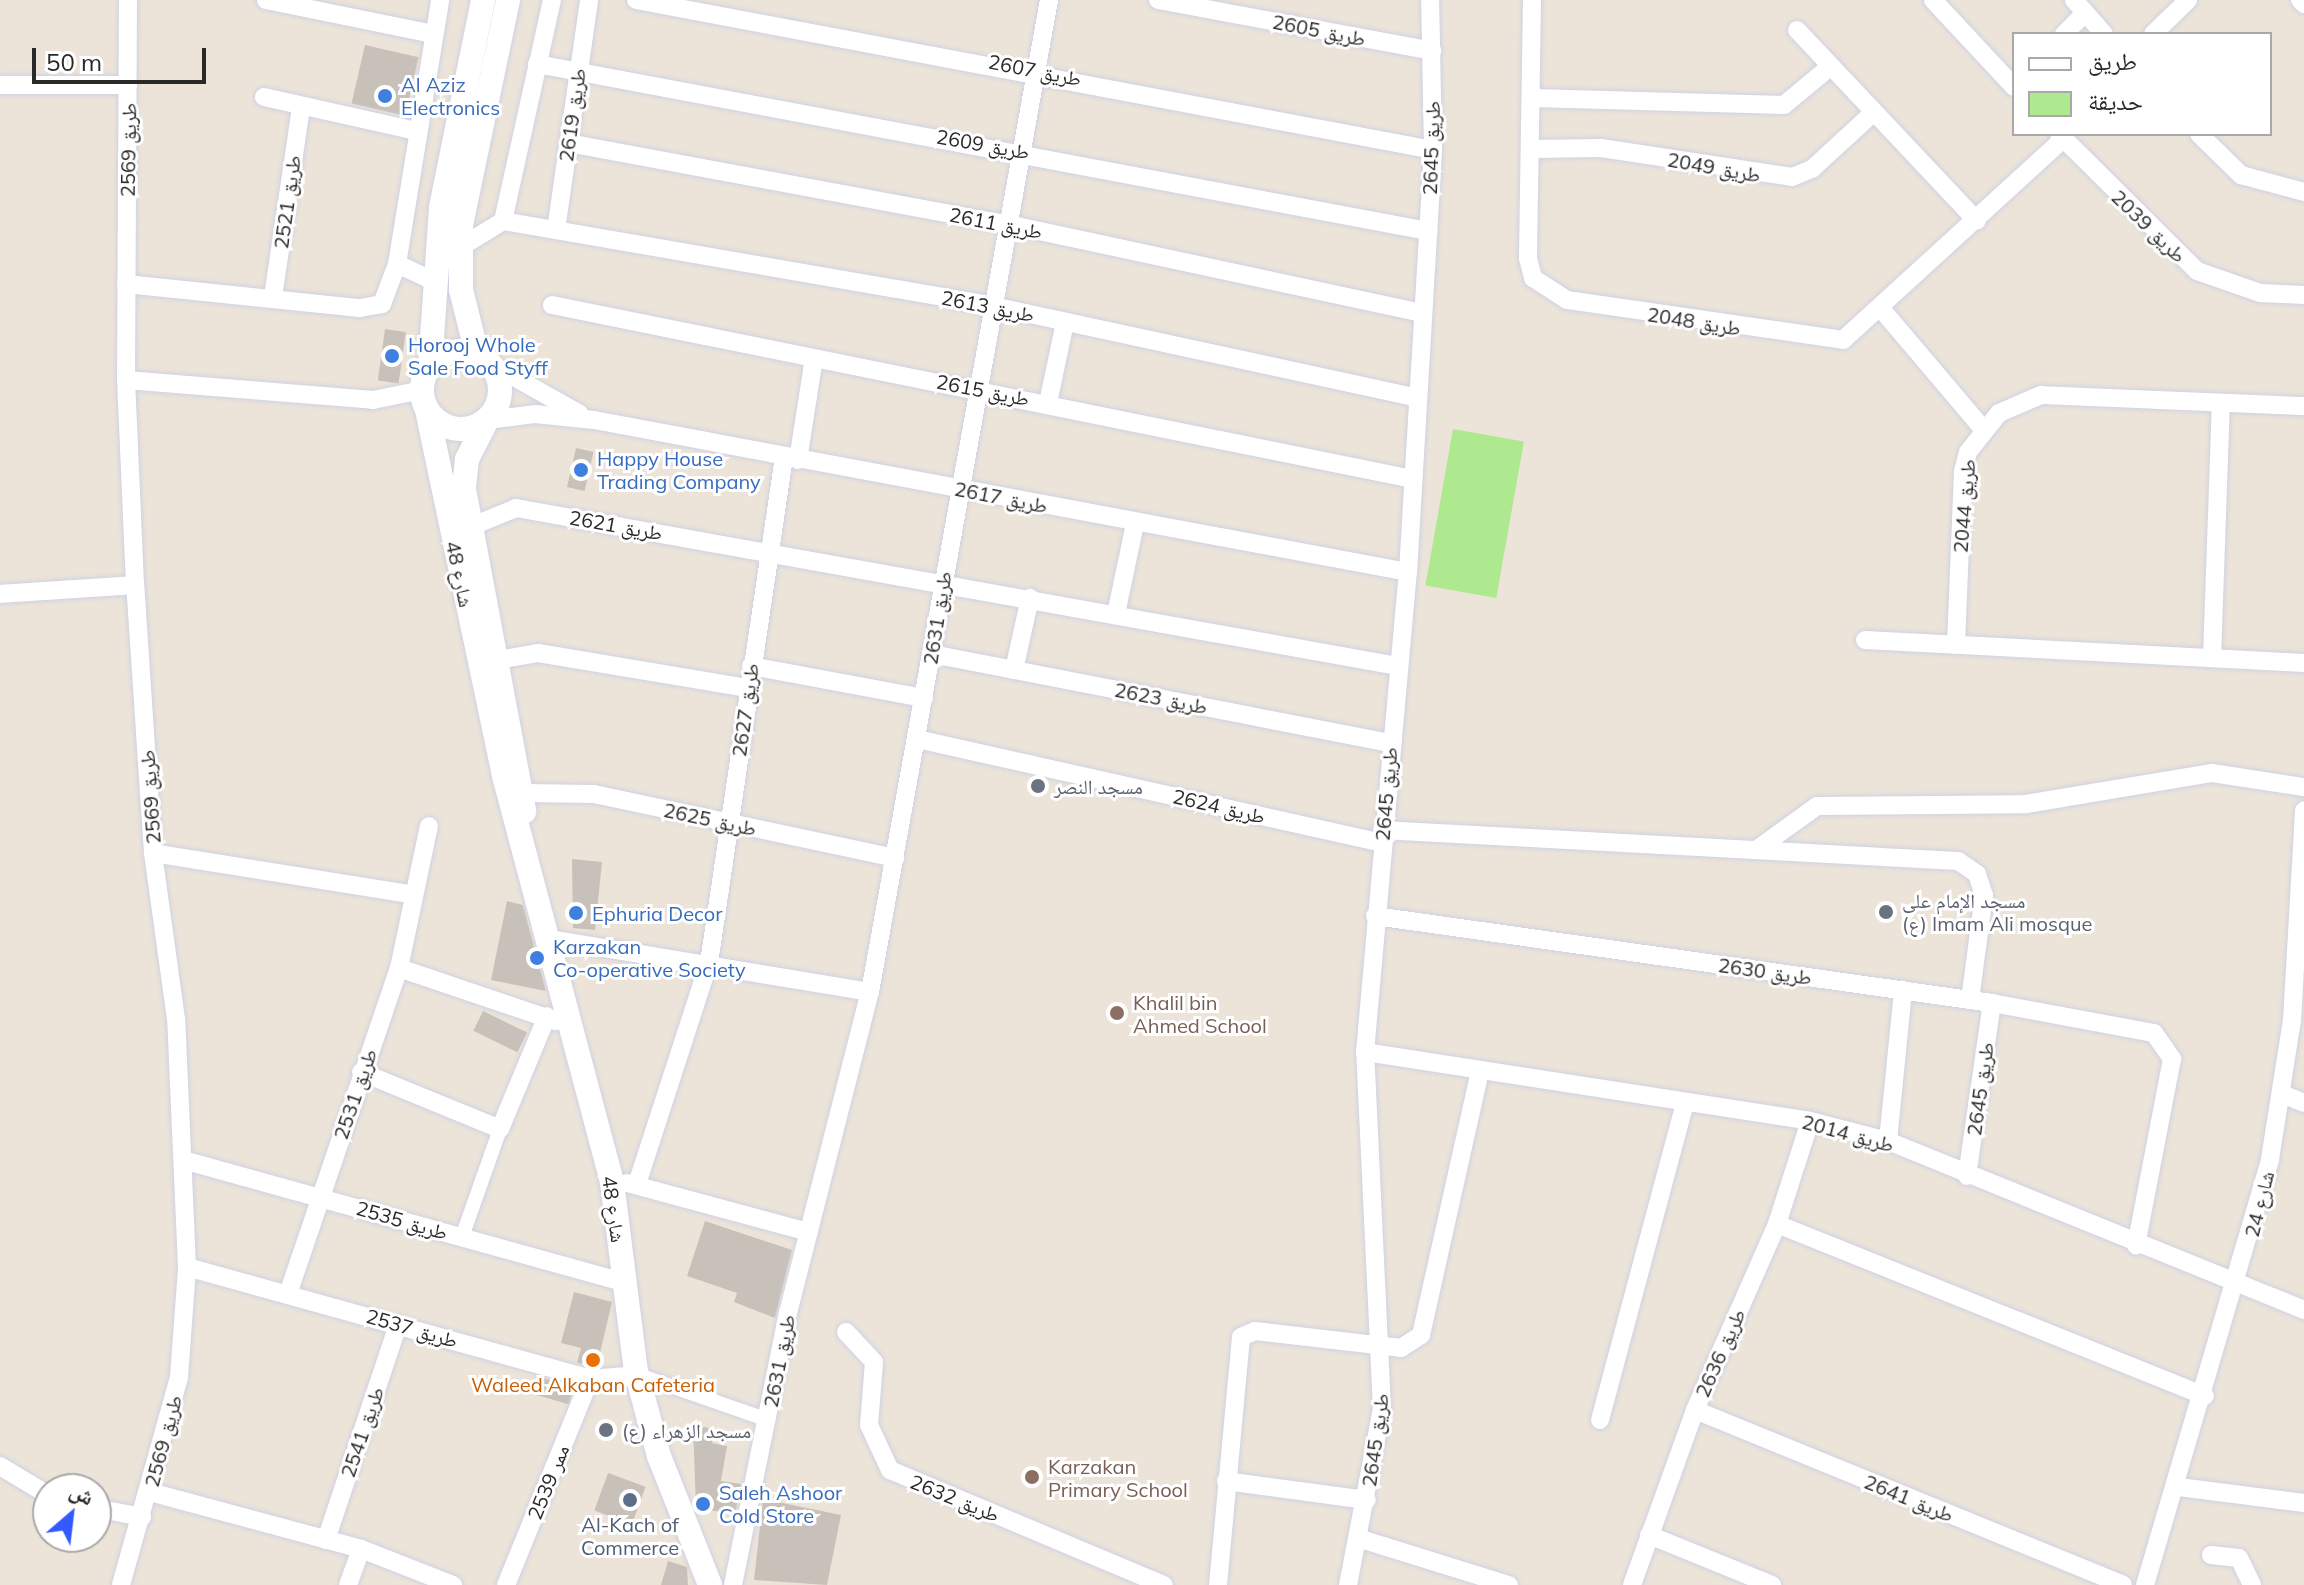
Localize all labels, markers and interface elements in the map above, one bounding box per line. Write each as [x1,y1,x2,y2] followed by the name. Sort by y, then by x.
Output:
[1270,9,1368,51] street label: طريق 2605
[36,32,210,82] scale bar
[2012,32,2272,136] legend
[2088,46,2137,76] text: طريق
[46,47,102,77] text: 50 m
[986,49,1084,91] street label: طريق 2607
[554,67,590,163] street label: طريق 2619
[401,72,500,119] place label: Al Aziz Electronics
[2088,86,2143,116] text: حديقة
[376,87,394,105] marker: Al Aziz Electronics
[1417,101,1445,195] street label: طريق 2645
[115,103,141,197] street label: طريق 2569
[935,124,1031,164] street label: طريق 2609
[1666,147,1762,187] street label: طريق 2049
[269,154,305,250] street label: طريق 2521
[2107,185,2191,267] street label: طريق 2039
[947,202,1045,244] street label: طريق 2611
[939,285,1037,327] street label: طريق 2613
[1646,302,1742,340] street label: طريق 2048
[408,332,548,379] place label: Horooj Whole Sale Food Styff
[383,347,401,365] marker: Horooj Whole Sale Food Styff
[934,369,1032,411] street label: طريق 2615
[597,446,761,493] place label: Happy House Trading Company
[1948,458,1980,554] street label: طريق 2044
[572,461,590,479] marker: Happy House Trading Company
[952,476,1050,518] street label: طريق 2617
[568,505,664,545] street label: طريق 2621
[441,539,479,609] street label: شارع 48
[918,570,956,666] street label: طريق 2631
[727,662,763,758] street label: طريق 2627
[1112,677,1210,719] street label: طريق 2623
[1370,746,1402,842] street label: طريق 2645
[135,749,165,845] street label: طريق 2569
[1054,774,1143,798] place label: مسجد النصر
[1029,777,1047,795] marker: مسجد النصر
[1170,784,1268,828] street label: طريق 2624
[661,797,759,841] street label: طريق 2625
[1902,888,2092,935] place label: مسجد الإمام علي (ع) Imam Ali mosque
[592,901,722,925] place label: Ephuria Decor
[1877,903,1895,921] marker: مسجد الإمام علي (ع) Imam Ali mosque
[567,904,585,922] marker: Ephuria Decor
[553,934,746,981] place label: Karzakan Co-operative Society
[528,949,546,967] marker: Karzakan Co-operative Society
[1717,953,1813,989] street label: طريق 2630
[1133,990,1267,1037] place label: Khalil bin Ahmed School
[1108,1004,1126,1022] marker: Khalil bin Ahmed School
[1962,1041,1998,1137] street label: طريق 2645
[328,1046,382,1142] street label: طريق 2531
[1799,1109,1897,1157] street label: طريق 2014
[2239,1168,2279,1240] street label: شارع 24
[597,1174,631,1244] street label: شارع 48
[353,1195,451,1245] street label: طريق 2535
[363,1303,461,1353] street label: طريق 2537
[1690,1305,1750,1401] street label: طريق 2636
[758,1312,800,1410] street label: طريق 2631
[584,1351,602,1369] marker: Waleed Alkaban Cafeteria
[471,1372,715,1396] place label: Waleed Alkaban Cafeteria
[335,1384,389,1480] street label: طريق 2541
[139,1392,187,1490] street label: طريق 2569
[1357,1392,1393,1488] street label: طريق 2645
[622,1418,751,1442] place label: مسجد الزهراء (ع)
[597,1421,615,1439] marker: مسجد الزهراء (ع)
[522,1441,574,1523] street label: ممر 2539
[1048,1454,1188,1501] place label: Karzakan Primary School
[1023,1468,1041,1486] marker: Karzakan Primary School
[907,1469,1003,1527] street label: طريق 2632
[1861,1469,1957,1527] street label: طريق 2641
[32,1473,112,1553] north arrow
[65,1476,99,1511] text: ش
[719,1480,842,1527] place label: Saleh Ashoor Cold Store
[621,1491,639,1509] marker: Al-Kach of Commerce
[694,1495,712,1513] marker: Saleh Ashoor Cold Store
[581,1512,679,1559] place label: Al-Kach of Commerce

